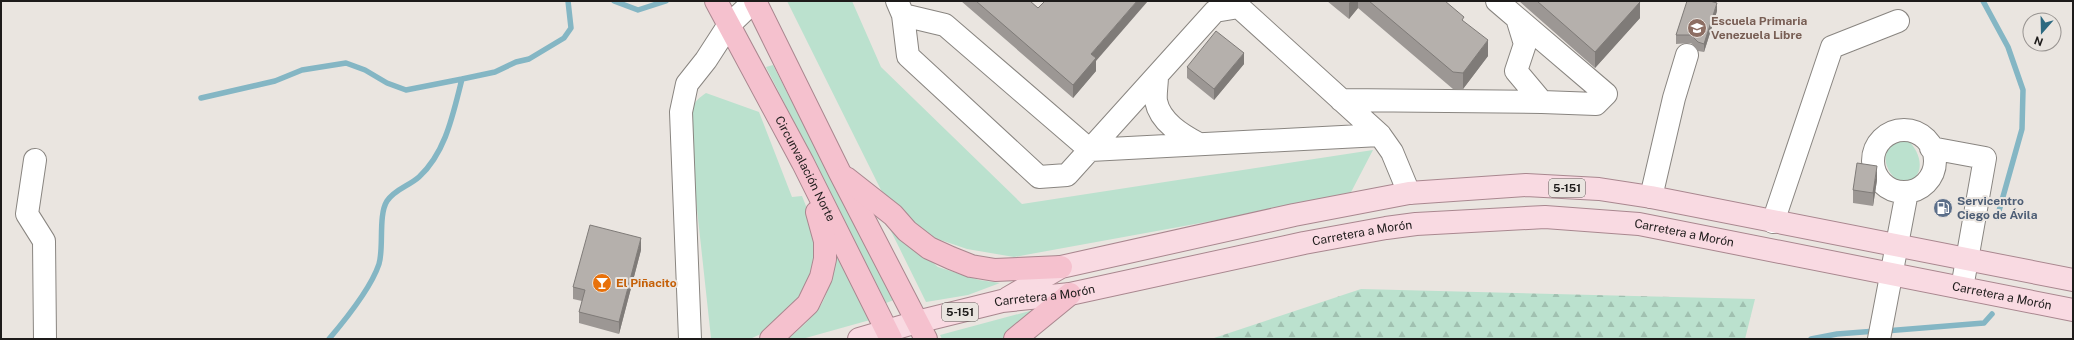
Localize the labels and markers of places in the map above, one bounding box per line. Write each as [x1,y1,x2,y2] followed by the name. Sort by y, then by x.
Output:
[1711,14,1808,42] place label: Escuela Primaria Venezuela Libre
[1686,17,1708,39] school or university icon: Escuela Primaria Venezuela Libre
[1957,194,2038,222] place label: Servicentro Ciego de Ávila
[1932,197,1954,219] fuel station icon: Servicentro Ciego de Ávila
[591,272,613,294] bar icon: El Piñacito
[616,276,677,290] place label: El Piñacito

